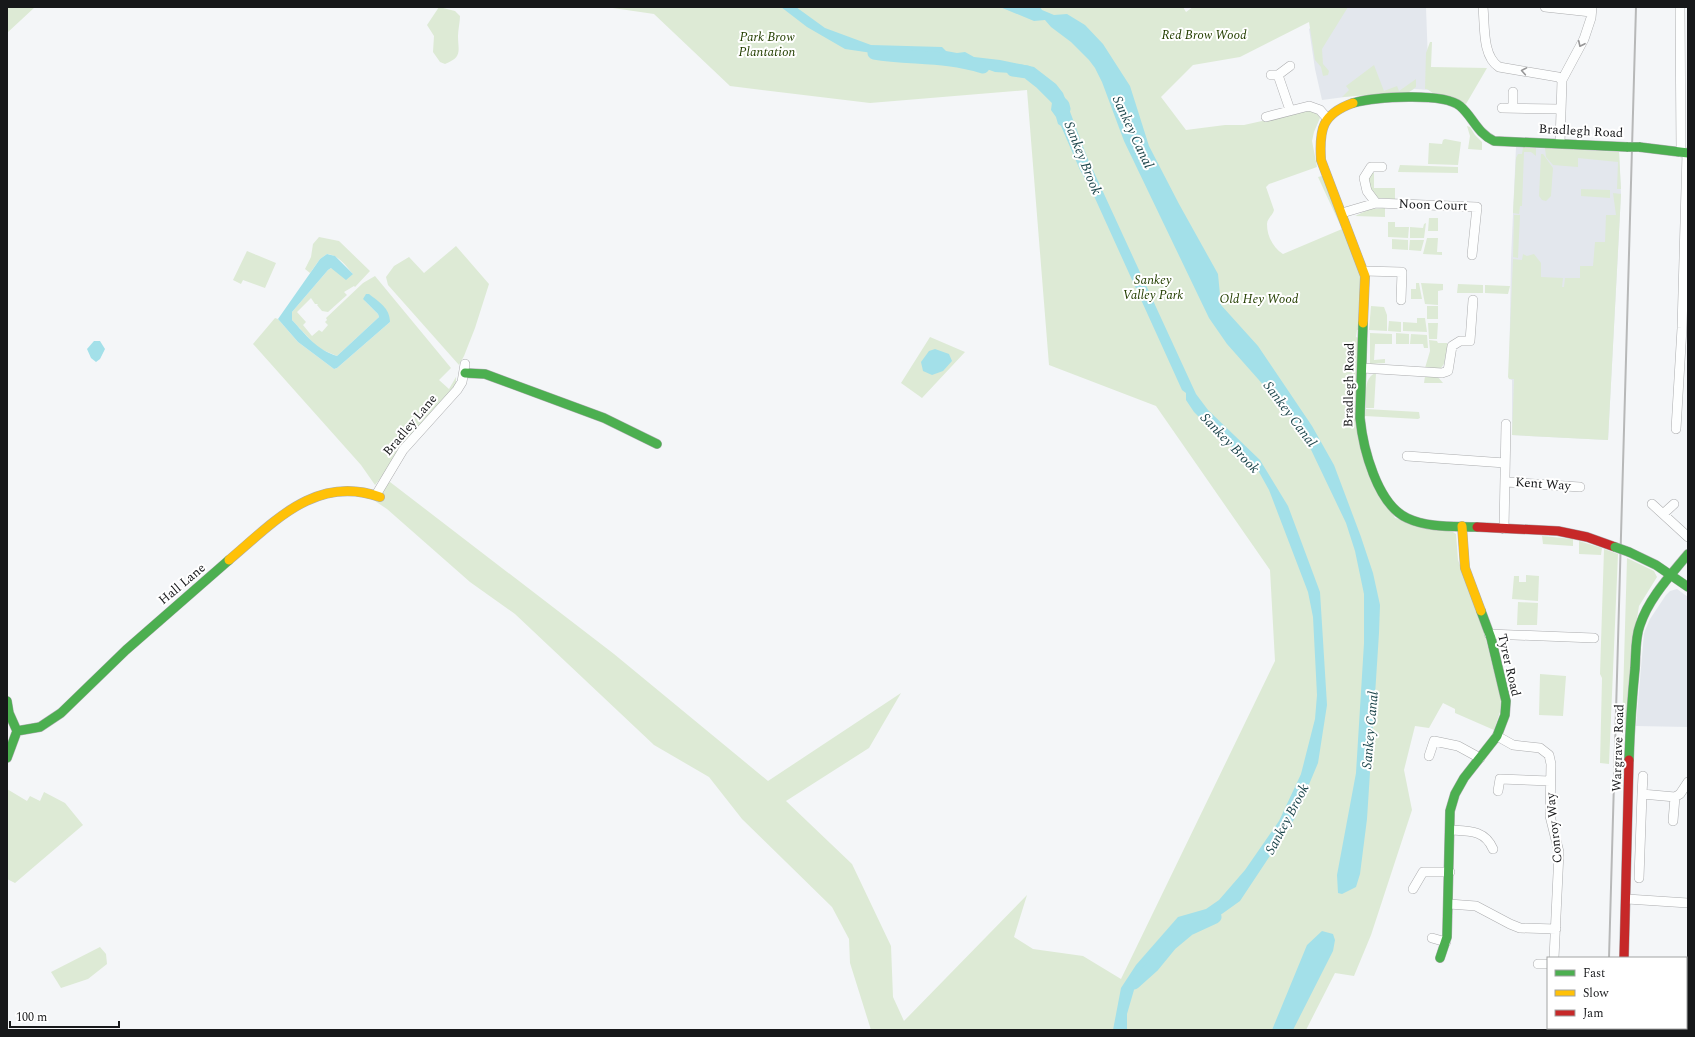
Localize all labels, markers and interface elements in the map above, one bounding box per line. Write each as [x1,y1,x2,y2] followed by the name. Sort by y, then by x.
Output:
[1161,25,1247,45] park label: Red Brow Wood
[738,27,796,62] park label: Park Brow Plantation
[1578,40,1586,48] one-way arrow
[1521,67,1527,76] one-way arrow
[1107,92,1159,172] water label: Sankey Canal
[1059,118,1107,198] water label: Sankey Brook
[1538,119,1624,143] street label: Bradlegh Road
[1398,194,1468,216] street label: Noon Court
[1123,270,1183,305] park label: Sankey Valley Park
[1220,289,1299,309] park label: Old Hey Wood
[1338,342,1360,428] street label: Bradlegh Road
[1258,377,1322,452] water label: Sankey Canal
[378,390,442,460] street label: Bradley Lane
[1196,408,1265,479] water label: Sankey Brook
[1514,472,1572,496] street label: Kent Way
[154,558,210,610] street label: Hall Lane
[1492,631,1526,699] street label: Tyrer Road
[1356,690,1384,770] water label: Sankey Canal
[1606,704,1630,792] street label: Wargrave Road
[1260,779,1315,858] water label: Sankey Brook
[1540,791,1568,864] street label: Conroy Way
[1547,957,1687,1029] legend
[1583,964,1605,983] text: Fast
[1583,984,1609,1003] text: Slow
[10,1003,119,1029] scale bar
[1583,1004,1604,1023] text: Jam
[16,1008,47,1027] text: 100 m

